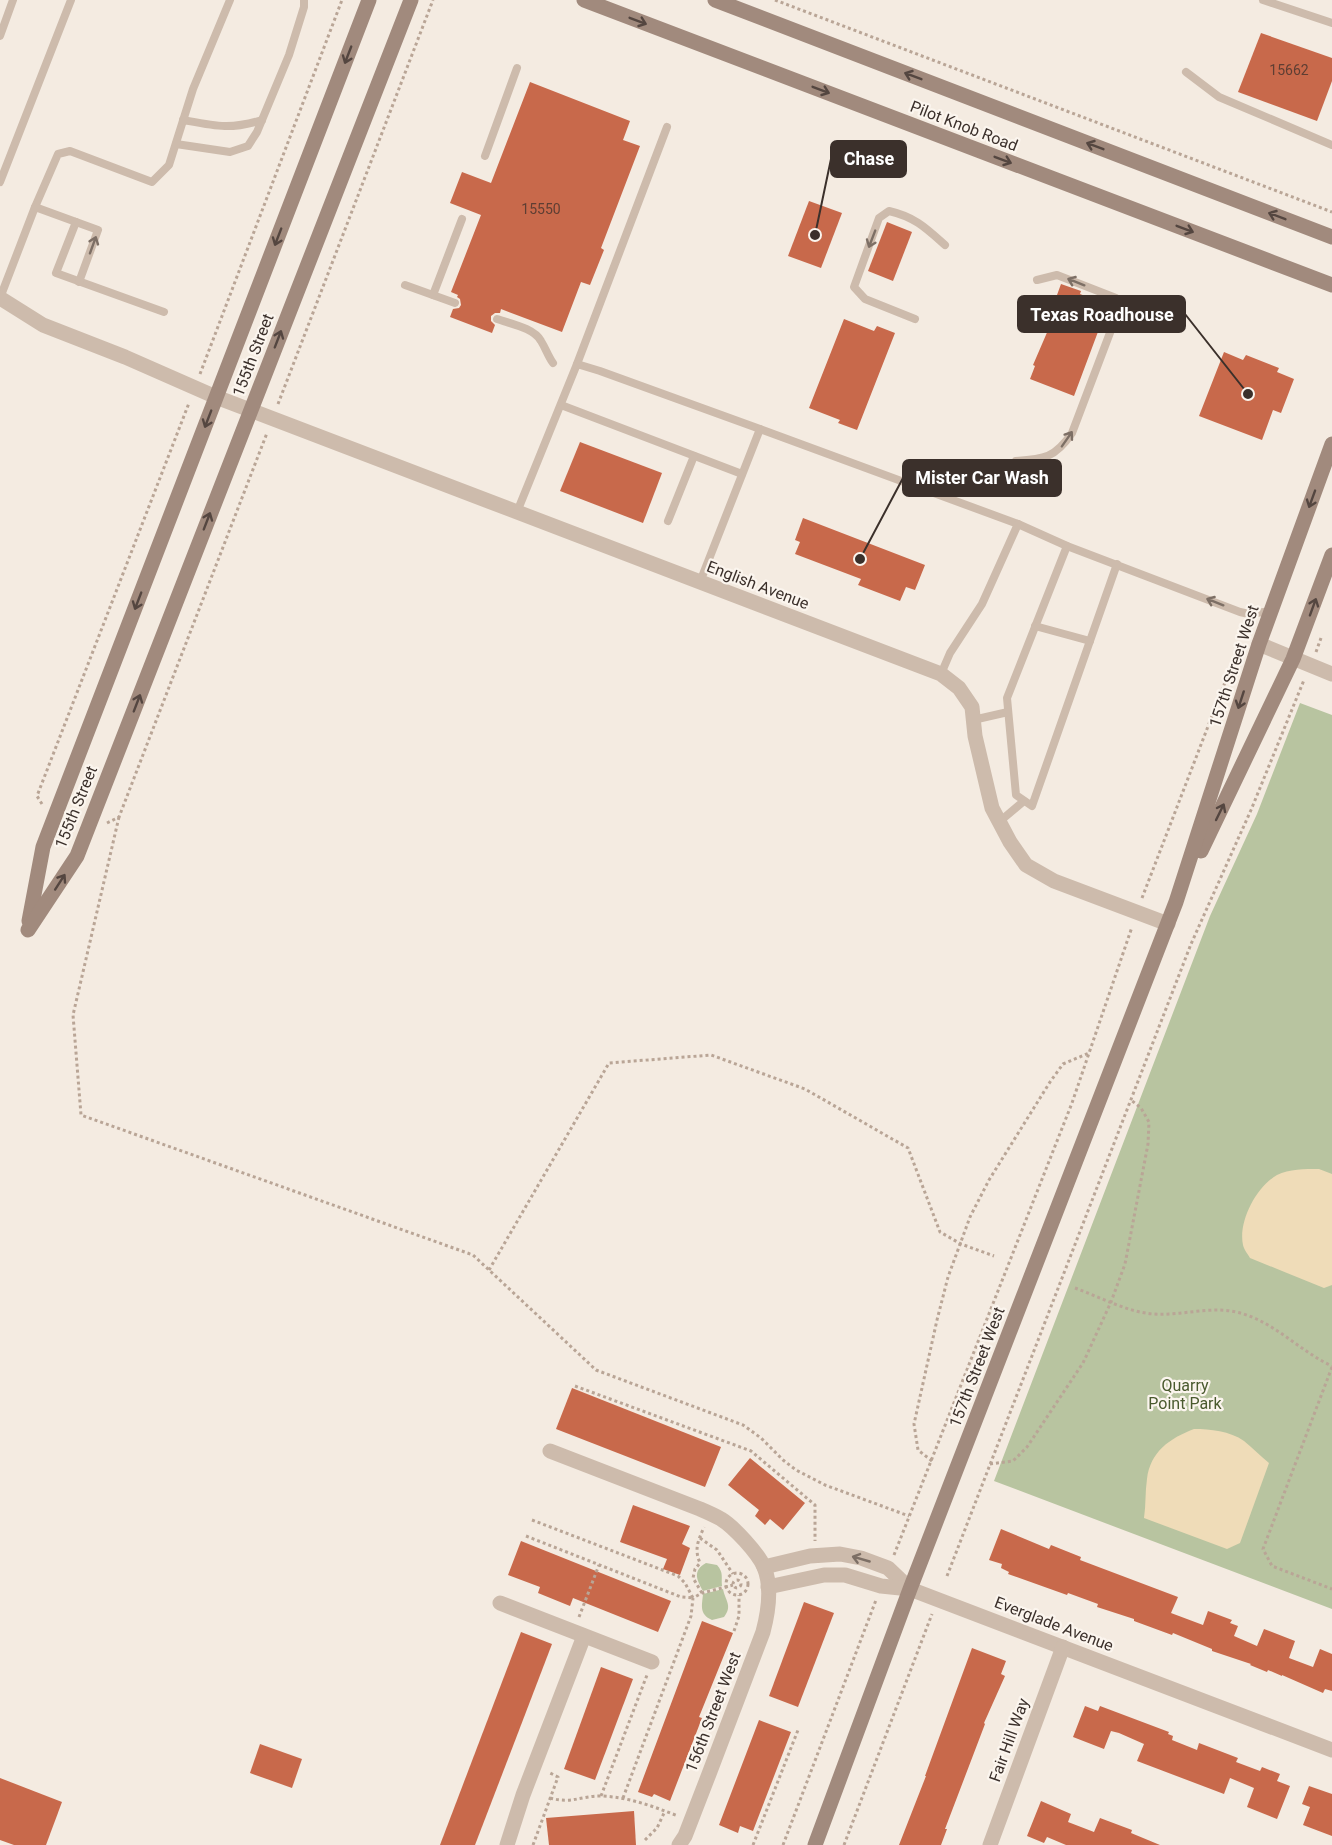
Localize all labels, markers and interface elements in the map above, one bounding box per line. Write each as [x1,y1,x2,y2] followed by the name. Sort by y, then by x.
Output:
[628,16,647,27] one-way arrow
[342,45,353,63] one-way arrow
[1269,62,1309,78] house number: 15662
[905,70,923,81] one-way arrow
[811,85,829,96] one-way arrow
[908,97,1020,155] street label: Pilot Knob Road
[1087,140,1105,151] one-way arrow
[831,141,906,177] callout: Chase
[844,148,895,169] text: Chase
[993,155,1012,166] one-way arrow
[521,201,561,217] house number: 15550
[1269,210,1287,221] one-way arrow
[1175,224,1194,235] one-way arrow
[272,227,283,245] one-way arrow
[865,229,876,248] one-way arrow
[88,236,99,255] one-way arrow
[1067,276,1086,287] one-way arrow
[1018,296,1185,332] callout: Texas Roadhouse
[1030,304,1174,325] text: Texas Roadhouse
[229,311,277,399] street label: 155th Street
[274,331,285,349] one-way arrow
[202,409,213,427] one-way arrow
[1061,432,1073,448] one-way arrow
[903,460,1061,496] callout: Mister Car Wash
[915,467,1049,488] text: Mister Car Wash
[1305,489,1316,507] one-way arrow
[203,512,214,531] one-way arrow
[704,557,812,613] street label: English Avenue
[132,591,143,609] one-way arrow
[1206,596,1225,607] one-way arrow
[1308,598,1319,617] one-way arrow
[1205,603,1263,729] street label: 157th Street West
[1235,690,1246,709] one-way arrow
[132,694,143,713] one-way arrow
[51,763,101,851] street label: 155th Street
[1214,803,1226,821] one-way arrow
[54,874,66,890] one-way arrow
[945,1304,1009,1430] street label: 157th Street West
[1148,1376,1223,1413] park label: Quarry Point Park
[852,1553,871,1564] one-way arrow
[992,1593,1116,1655] street label: Everglade Avenue
[681,1649,745,1775] street label: 156th Street West
[985,1695,1033,1784] street label: Fair Hill Way

